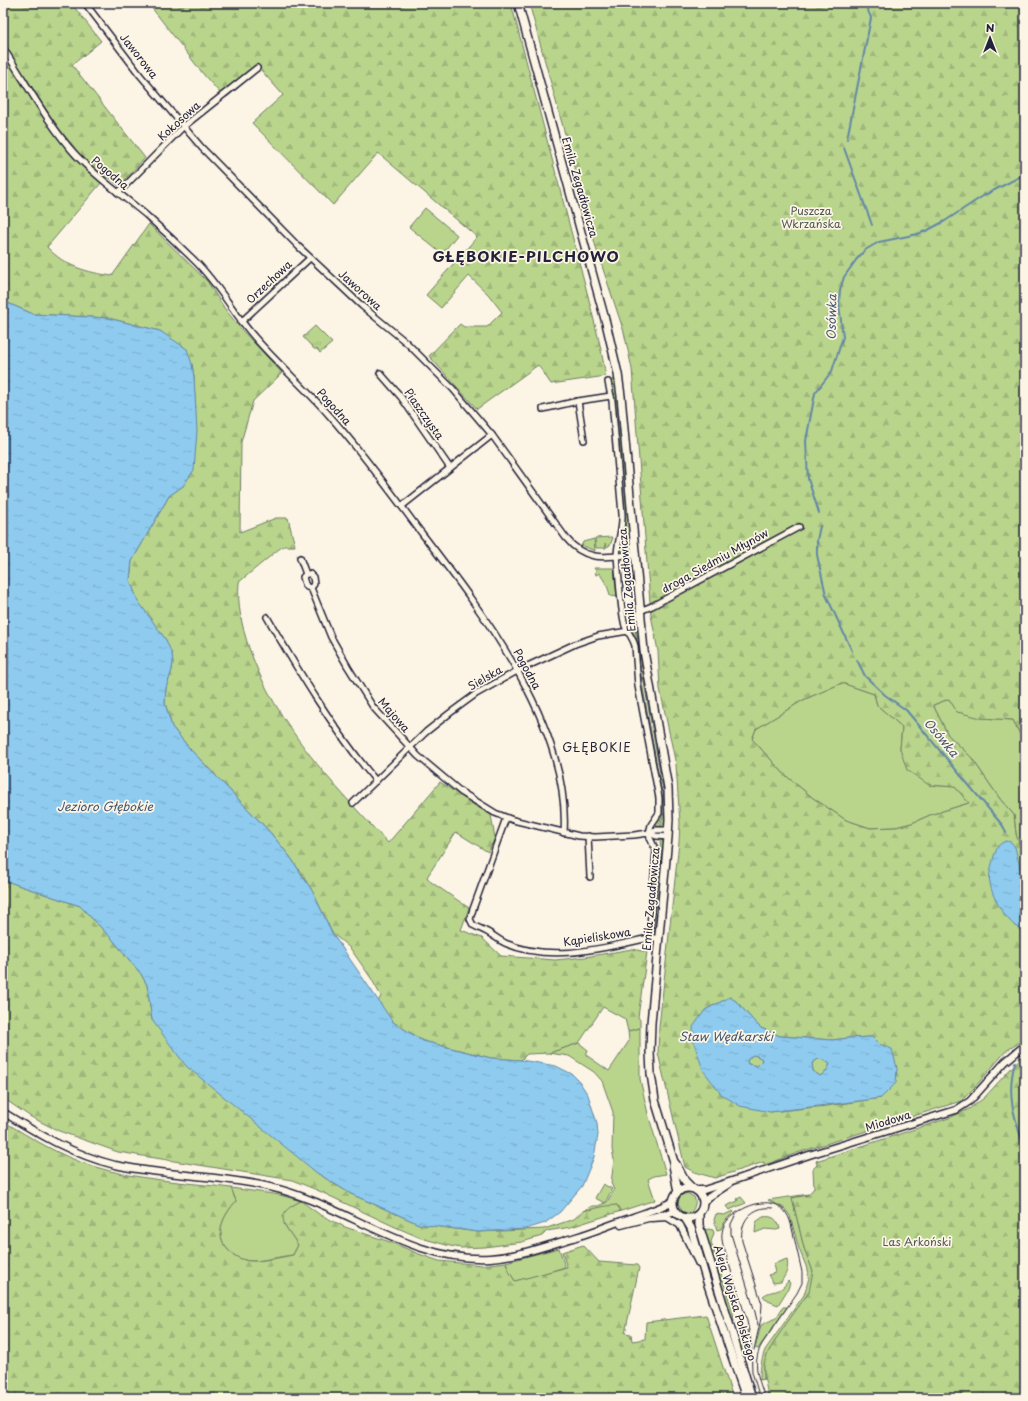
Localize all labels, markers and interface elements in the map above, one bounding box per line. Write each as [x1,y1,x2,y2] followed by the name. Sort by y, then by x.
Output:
[970,18,1010,58] north arrow
[986,19,995,36] text: N
[116,29,163,83] street label: Jaworowa
[153,97,204,144] street label: Kokosowa
[558,135,603,239] street label: Emila Zegadłowicza
[88,152,133,194] street label: Pogodna
[781,202,841,232] park label: Puszcza Wkrzańska
[432,244,620,267] district label: GŁĘBOKIE-PILCHOWO
[242,256,296,307] street label: Orzechowa
[335,265,387,314] street label: Jaworowa
[822,293,840,340] water label: Osówka
[313,384,356,429] street label: Pogodna
[400,384,449,443] street label: Piaszczysta
[658,524,772,597] street label: droga Siedmiu Młynów
[613,527,639,632] street label: Emila Zegadłowicza
[509,645,546,692] street label: Pogodna
[464,661,505,694] street label: Sielska
[374,694,414,736] street label: Majowa
[920,714,964,761] water label: Osówka
[562,738,632,756] district label: GŁĘBOKIE
[57,797,154,815] water label: Jezioro Głębokie
[638,846,664,951] street label: Emila Zegadłowicza
[562,923,632,950] street label: Kąpieliskowa
[679,1027,775,1045] water label: Staw Wędkarski
[863,1105,913,1136] street label: Miodowa
[883,1233,951,1250] park label: Las Arkoński
[710,1243,761,1363] street label: Aleja Wojska Polskiego

